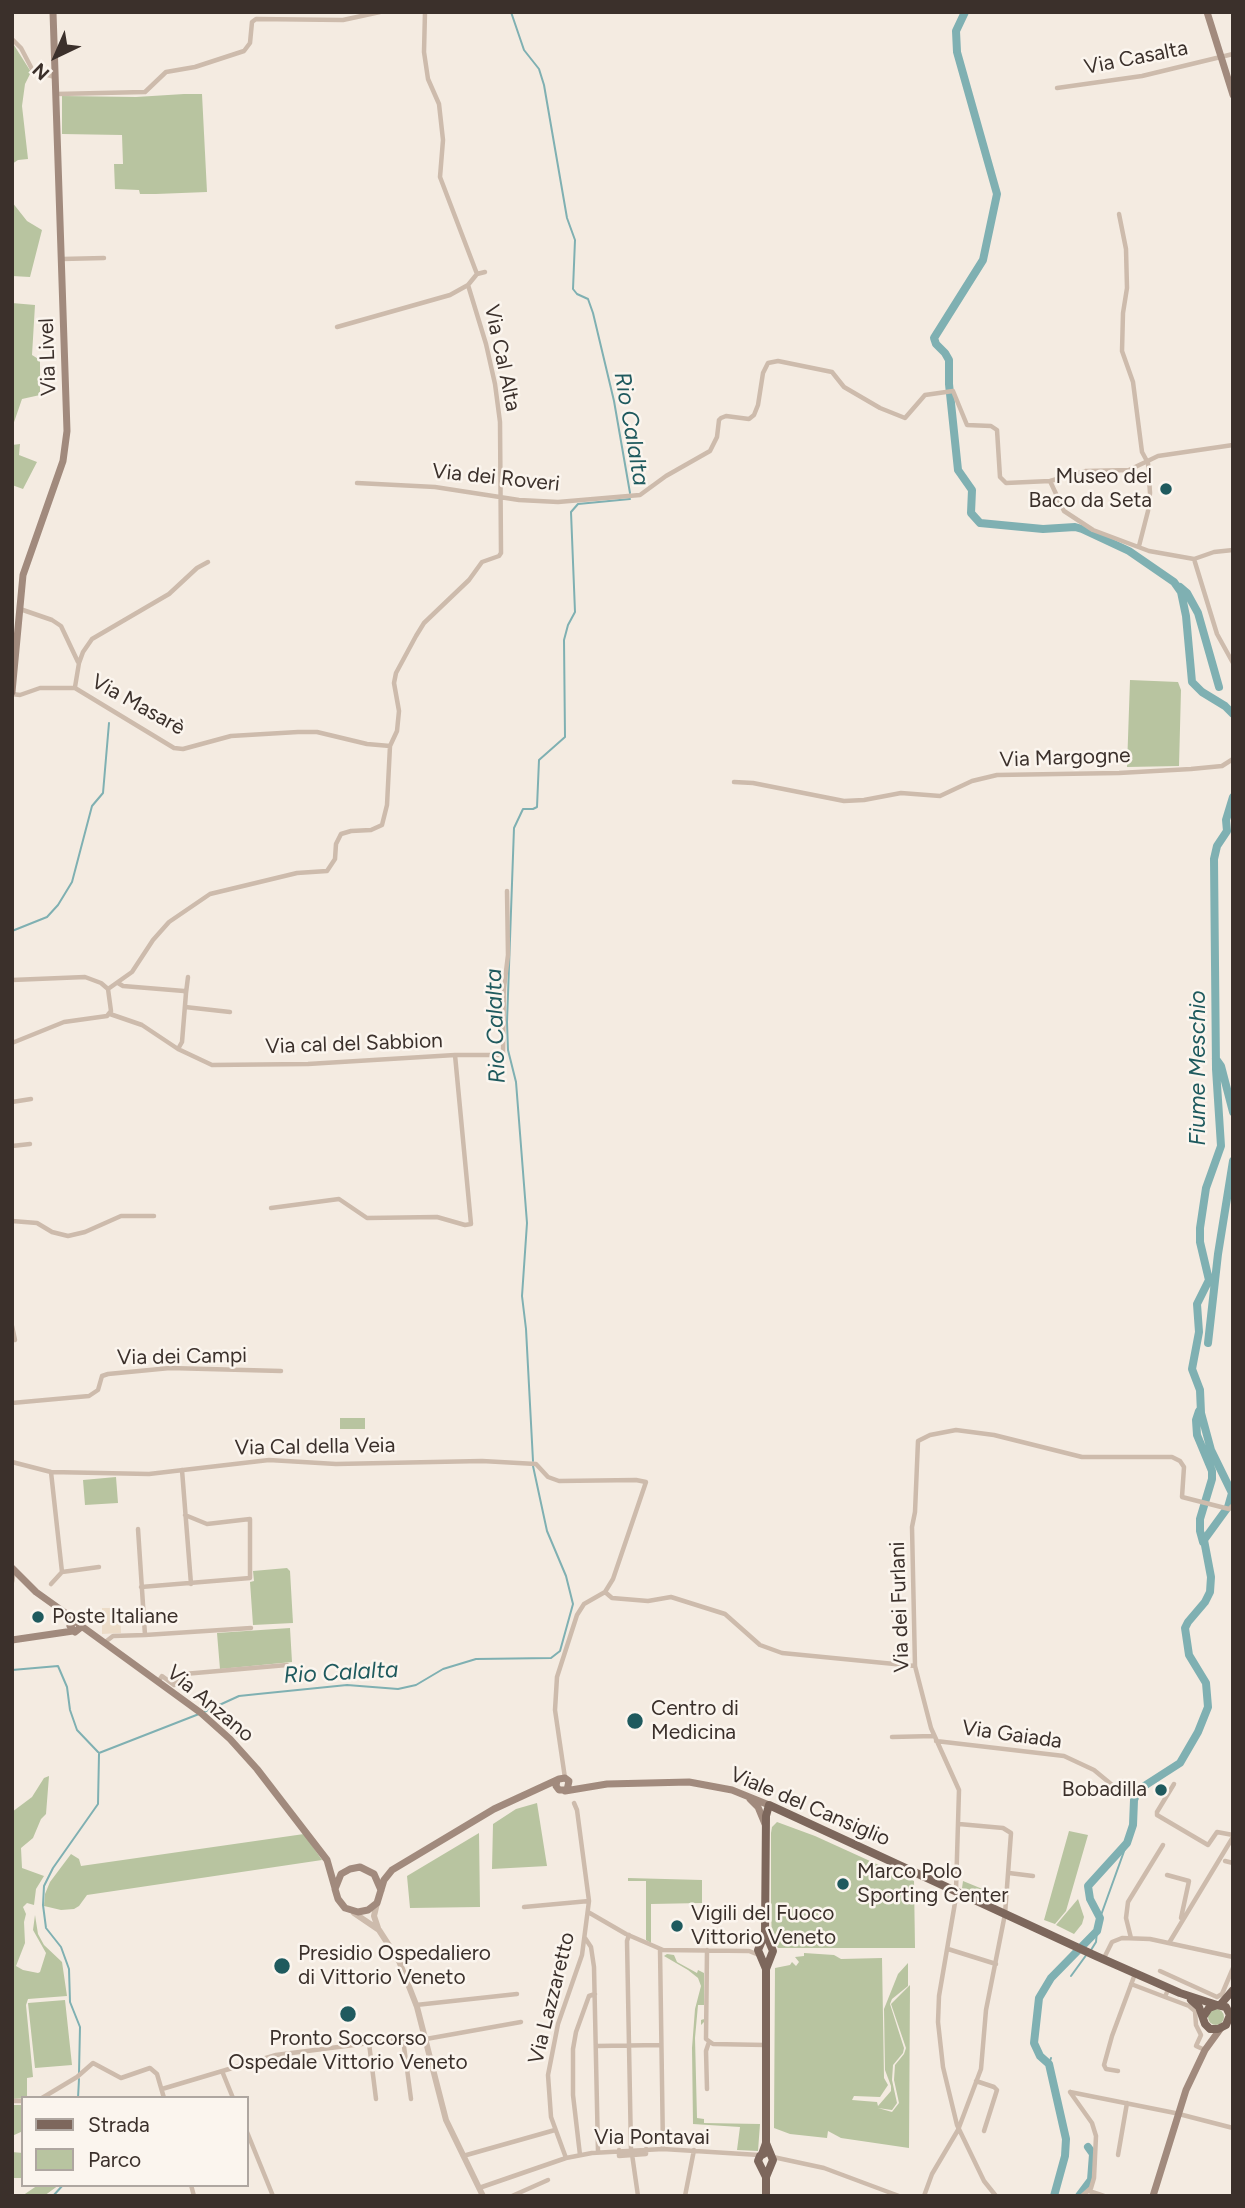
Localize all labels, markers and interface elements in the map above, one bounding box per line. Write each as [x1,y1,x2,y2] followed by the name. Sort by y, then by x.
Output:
[21,21,91,91] north arrow
[1082,36,1190,80] street label: Via Casalta
[28,58,54,85] text: N
[478,302,526,414] street label: Via Cal Alta
[34,318,62,396] street label: Via Livel
[607,370,655,488] water label: Rio Calalta
[431,459,561,497] street label: Via dei Roveri
[1029,464,1152,514] place label: Museo del Baco da Seta
[1158,481,1174,497] marker: Museo del Baco da Seta
[87,669,189,741] street label: Via Masarè
[999,743,1131,773] street label: Via Margogne
[480,968,512,1084] water label: Rio Calalta
[1184,990,1212,1146] water label: Fiume Meschio
[265,1028,443,1060] street label: Via cal del Sabbion
[117,1343,247,1371] street label: Via dei Campi
[234,1433,396,1461] street label: Via Cal della Veia
[885,1541,915,1673] street label: Via dei Furlani
[52,1604,178,1630] place label: Poste Italiane
[30,1609,46,1625] marker: Poste Italiane
[283,1656,399,1690] water label: Rio Calalta
[161,1660,259,1748] street label: Via Anzano
[651,1696,739,1746] place label: Centro di Medicina
[625,1711,645,1731] marker: Centro di Medicina
[960,1716,1064,1754] street label: Via Gaiada
[726,1762,894,1852] street label: Viale del Cansiglio
[1062,1777,1147,1803] place label: Bobadilla
[1153,1782,1169,1798] marker: Bobadilla
[857,1859,1008,1909] place label: Marco Polo Sporting Center
[835,1876,851,1892] marker: Marco Polo Sporting Center
[691,1901,836,1951] place label: Vigili del Fuoco Vittorio Veneto
[669,1918,685,1934] marker: Vigili del Fuoco Vittorio Veneto
[523,1930,581,2066] street label: Via Lazzaretto
[298,1941,491,1991] place label: Presidio Ospedaliero di Vittorio Veneto
[272,1956,292,1976] marker: Presidio Ospedaliero di Vittorio Veneto
[338,2004,358,2024] marker: Pronto Soccorso Ospedale Vittorio Veneto
[228,2026,468,2076] place label: Pronto Soccorso Ospedale Vittorio Veneto
[21,2096,248,2187] legend
[88,2112,150,2137] text: Strada
[594,2125,710,2151] street label: Via Pontavai
[88,2147,141,2172] text: Parco

